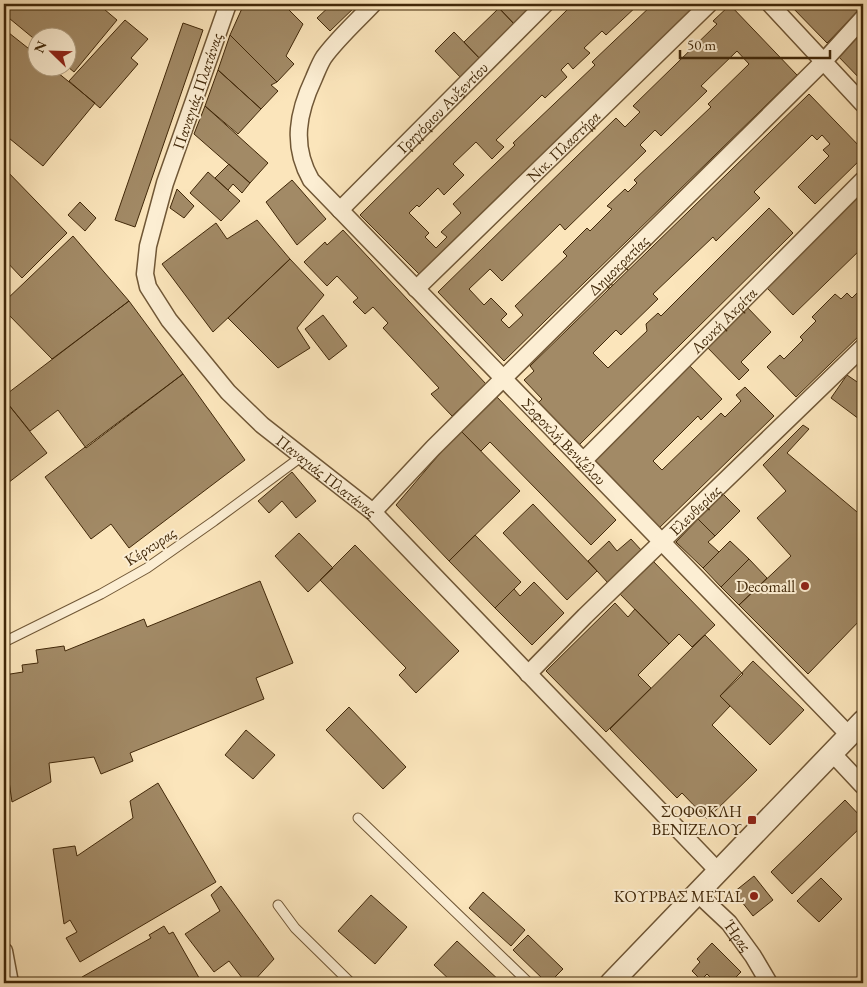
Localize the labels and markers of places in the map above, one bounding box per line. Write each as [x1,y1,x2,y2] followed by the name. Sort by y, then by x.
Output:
[736,576,795,597] place label: Decomall
[799,580,811,592] marker: Decomall
[652,801,742,840] place label: ΣΟΦΟΚΛΗ ΒΕΝΙΖΕΛΟΥ
[746,814,758,826] marker: ΣΟΦΟΚΛΗ ΒΕΝΙΖΕΛΟΥ
[614,886,745,907] place label: ΚΟΥΡΒΑΣ METAL
[748,890,760,902] marker: ΚΟΥΡΒΑΣ METAL

